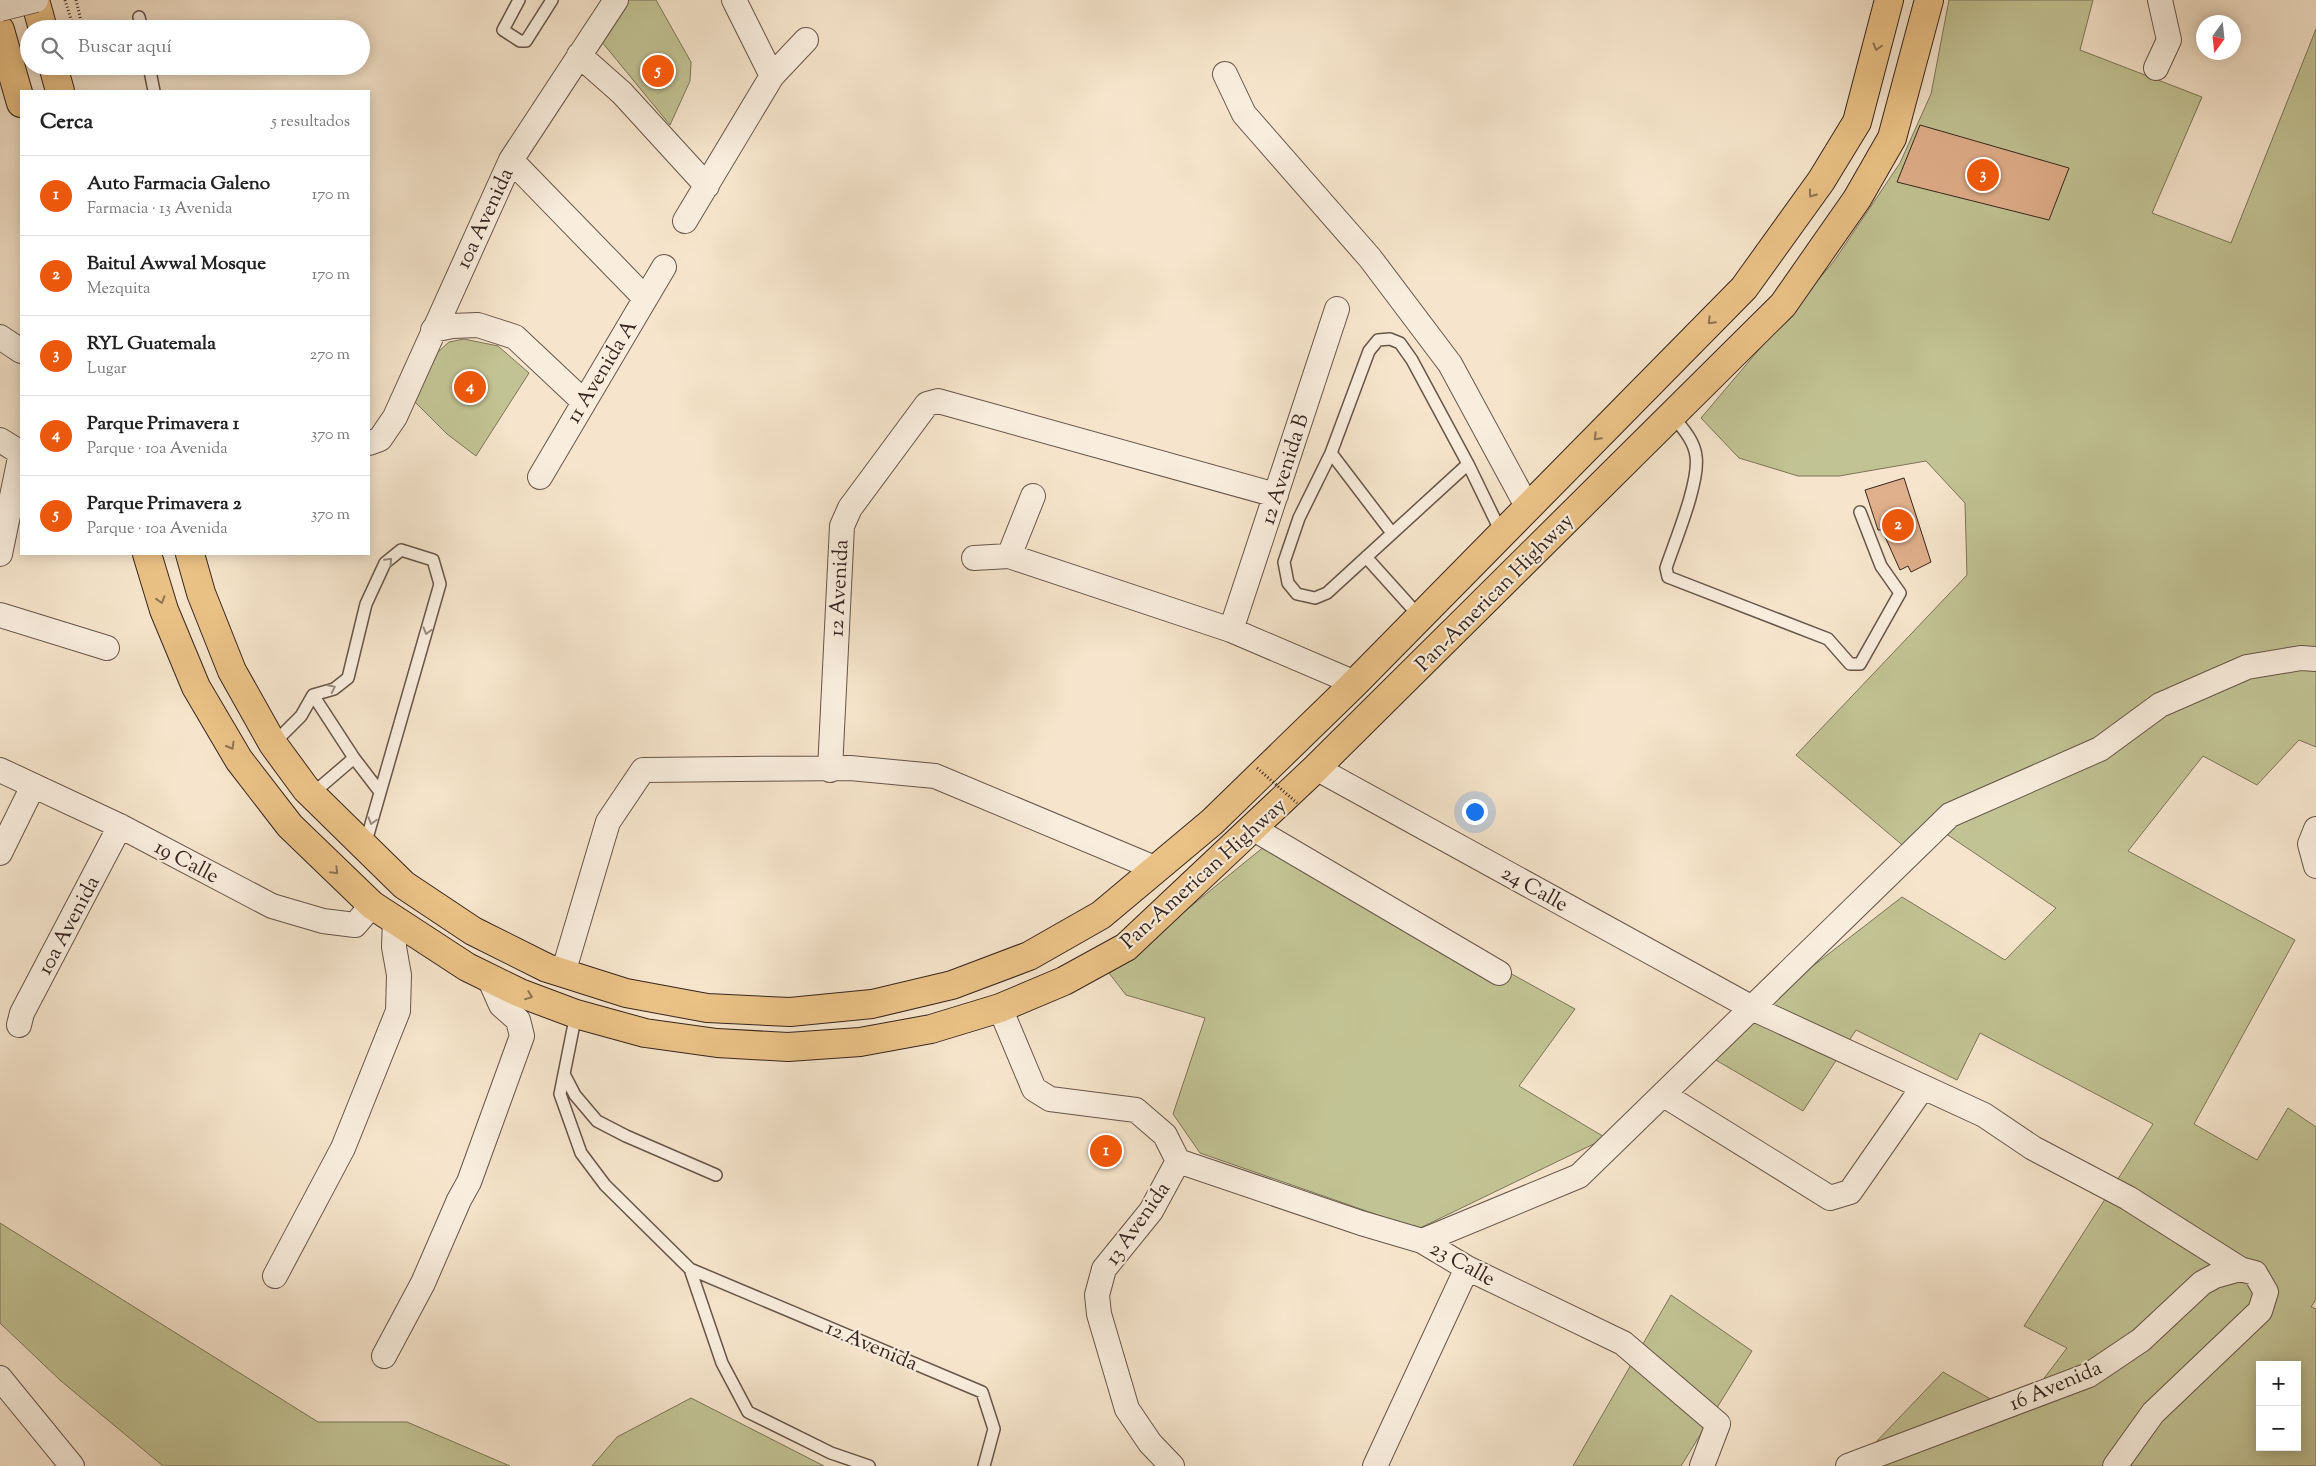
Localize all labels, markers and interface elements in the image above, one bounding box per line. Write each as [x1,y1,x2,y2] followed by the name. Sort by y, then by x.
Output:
[2196,15,2241,60] north arrow
[20,20,370,75] search box
[38,34,66,62] icon: search
[78,34,172,61] text: Buscar aquí
[1872,43,1882,51] one-way arrow
[642,52,674,90] pin: 5
[40,108,93,138] text: Cerca
[271,111,350,134] text: 5 resultados
[1967,156,1999,194] pin: 3
[449,163,522,274] street label: 10a Avenida
[87,171,270,198] text: Auto Farmacia Galeno
[53,184,59,207] text: 1
[312,184,350,207] text: 170 m
[1809,188,1818,198] one-way arrow
[87,198,232,221] text: Farmacia · 13 Avenida
[87,251,266,278] text: Baitul Awwal Mosque
[52,264,60,287] text: 2
[312,264,350,287] text: 170 m
[87,278,150,301] text: Mezquita
[560,315,645,430] street label: 11 Avenida A
[1708,316,1717,325] one-way arrow
[87,331,216,358] text: RYL Guatemala
[53,344,59,367] text: 3
[310,344,350,367] text: 270 m
[87,358,127,381] text: Lugar
[454,368,486,406] pin: 4
[1254,410,1318,529] street label: 12 Avenida B
[87,411,239,438] text: Parque Primavera 1
[52,424,60,447] text: 4
[311,424,350,447] text: 370 m
[1594,431,1603,440] one-way arrow
[87,438,228,461] text: Parque · 10a Avenida
[87,491,242,518] text: Parque Primavera 2
[53,504,59,527] text: 5
[311,504,350,527] text: 370 m
[1882,506,1914,544] pin: 2
[1409,507,1582,680] street label: Pan-American Highway
[87,518,228,541] text: Parque · 10a Avenida
[822,538,858,637] street label: 12 Avenida
[383,558,392,567] one-way arrow
[155,596,165,604] one-way arrow
[422,627,432,635] one-way arrow
[327,684,336,694] one-way arrow
[225,741,235,750] one-way arrow
[1115,791,1294,957] street label: Pan-American Highway
[1462,799,1488,825] your location
[367,816,377,824] one-way arrow
[148,833,224,892] street label: 19 Calle
[1495,859,1573,920] street label: 24 Calle
[329,865,338,874] one-way arrow
[31,871,109,981] street label: 10a Avenida
[524,990,533,1000] one-way arrow
[1090,1132,1122,1170] pin: 1
[1099,1176,1179,1272] street label: 13 Avenida
[1424,1235,1500,1295] street label: 23 Calle
[821,1314,922,1380] street label: 12 Avenida
[2005,1354,2107,1420] street label: 16 Avenida
[2256,1361,2301,1451] map controls
[2256,1361,2301,1406] button: +
[2256,1406,2301,1451] button: −

